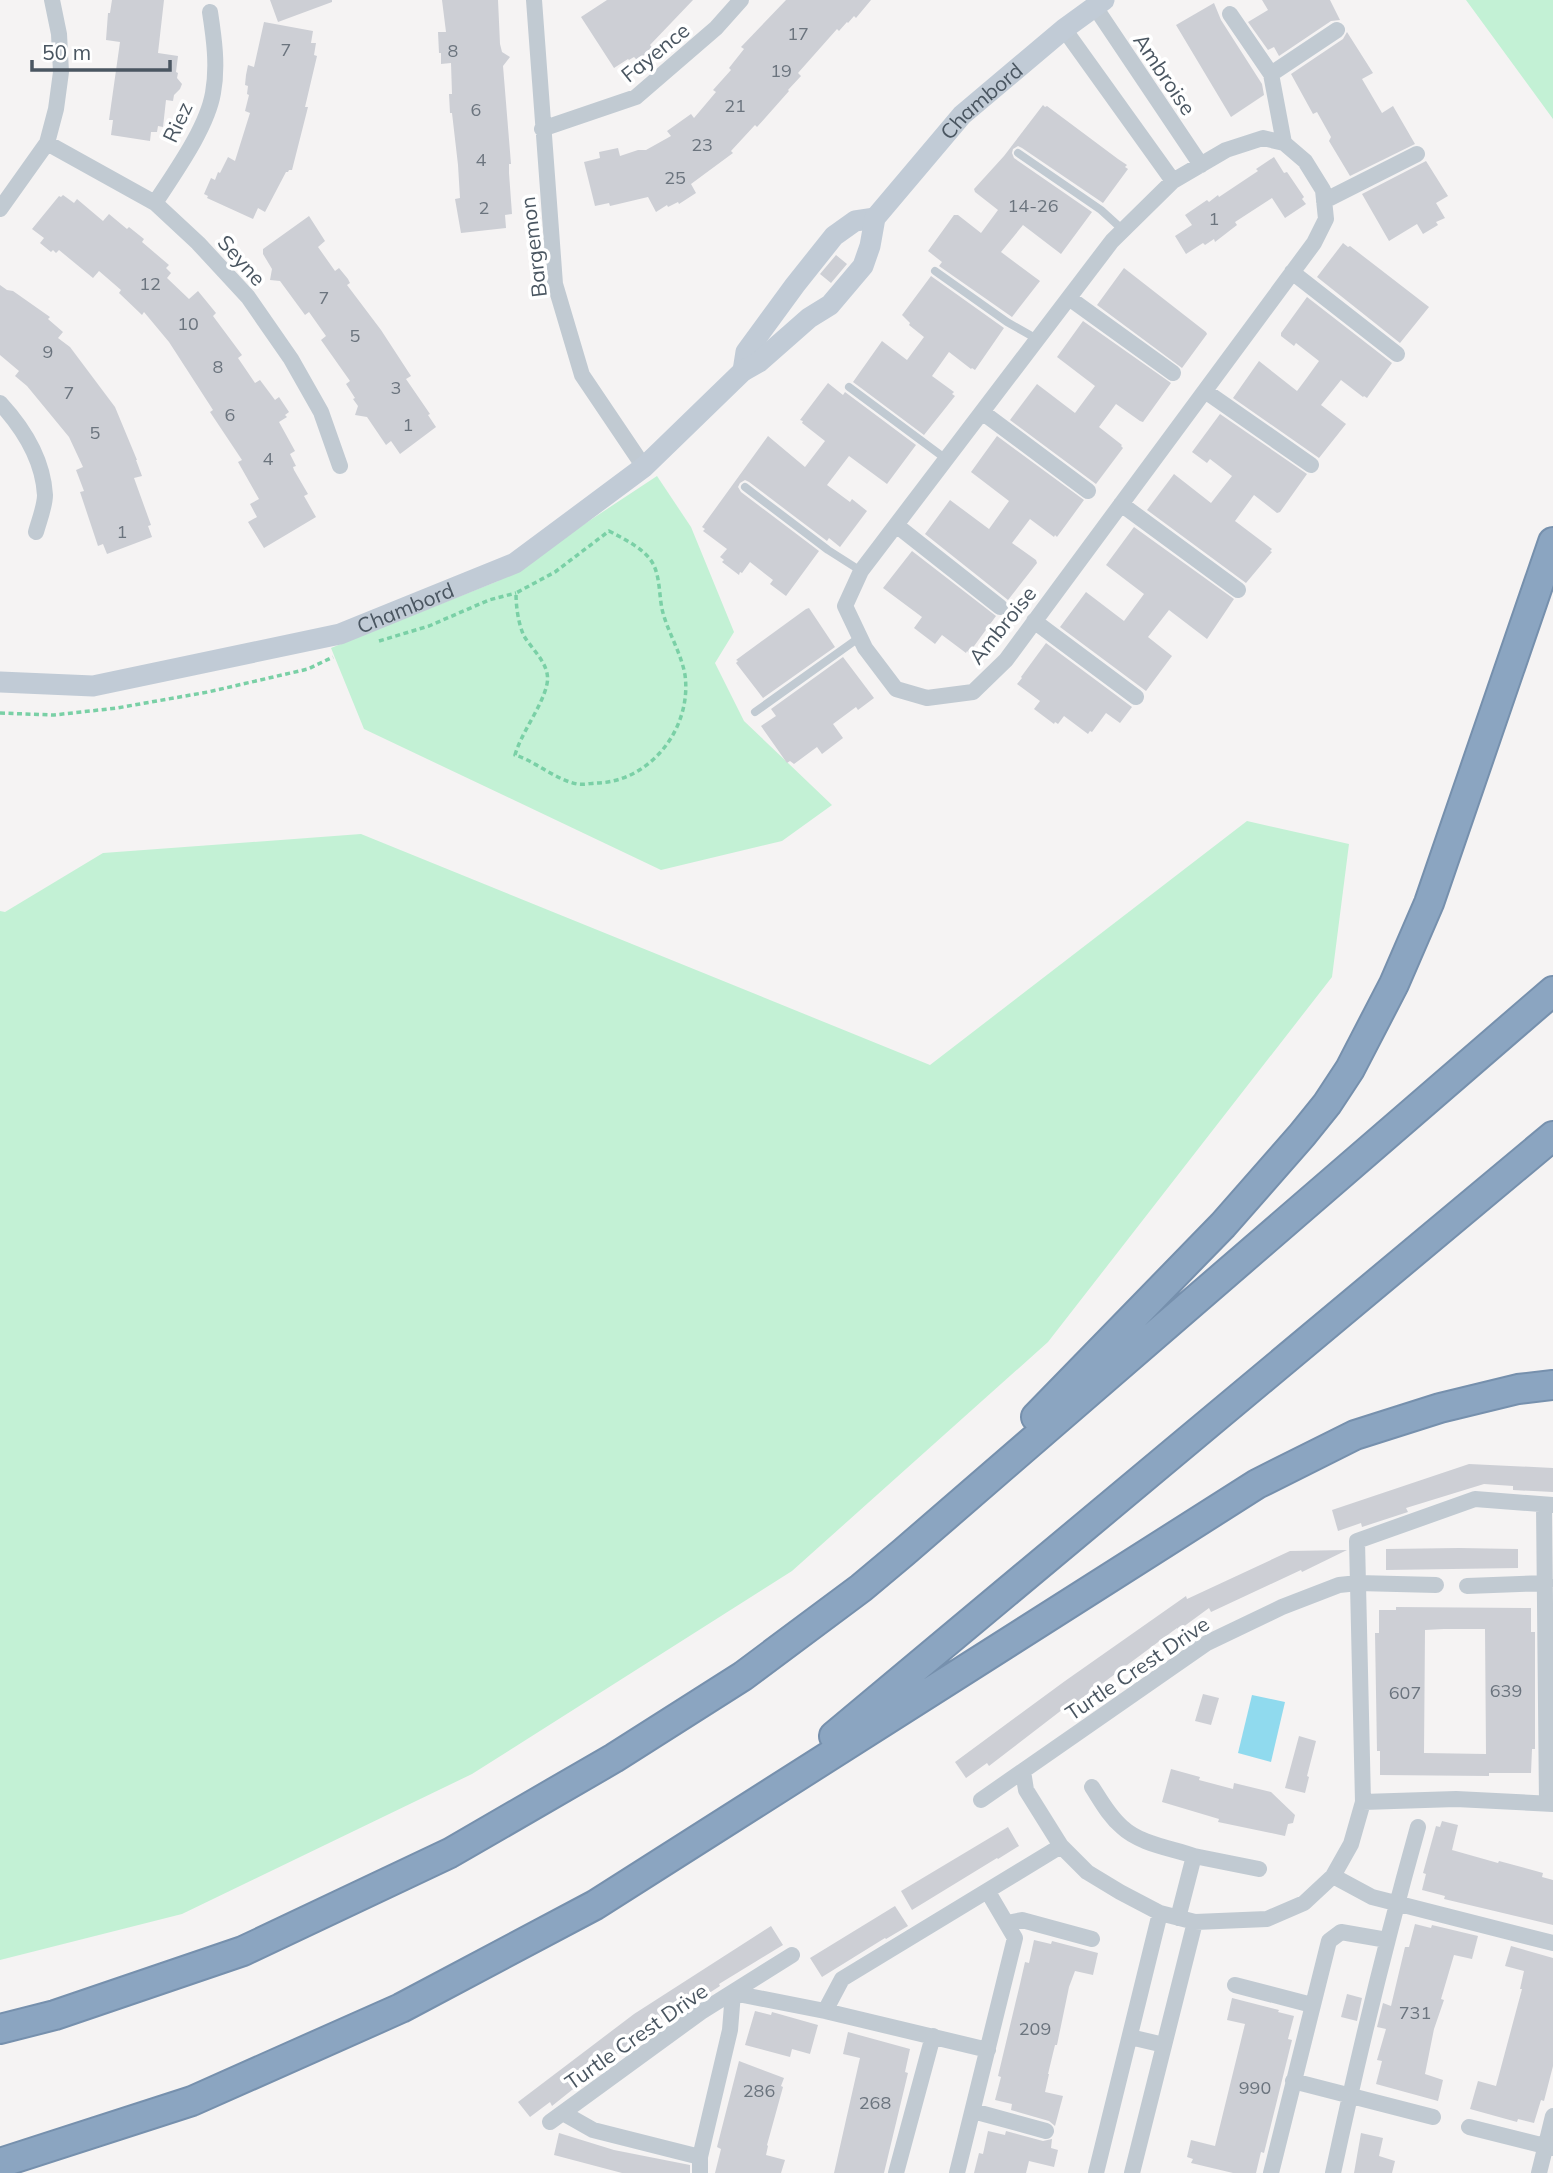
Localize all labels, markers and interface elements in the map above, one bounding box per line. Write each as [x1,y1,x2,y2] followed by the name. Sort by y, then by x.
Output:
[616,17,694,87] street label: Fayence
[787,22,809,45] house number: 17
[32,28,170,72] scale bar
[1128,28,1202,120] street label: Ambroise
[281,38,291,61] house number: 7
[42,39,91,65] text: 50 m
[448,39,458,62] house number: 8
[934,57,1028,144] street label: Chambord
[770,59,792,82] house number: 19
[724,94,746,117] house number: 21
[156,98,198,146] street label: Riez
[471,98,481,121] house number: 6
[691,133,713,156] house number: 23
[476,148,487,171] house number: 4
[664,166,686,189] house number: 25
[1008,194,1058,217] house number: 14-26
[514,195,552,299] street label: Bargemon
[479,196,489,219] house number: 2
[1209,207,1219,230] house number: 1
[213,229,271,291] street label: Seyne
[139,272,161,295] house number: 12
[319,286,329,309] house number: 7
[177,312,199,335] house number: 10
[350,324,361,347] house number: 5
[43,340,53,363] house number: 9
[213,355,223,378] house number: 8
[391,376,401,399] house number: 3
[64,381,74,404] house number: 7
[225,403,235,426] house number: 6
[403,413,413,436] house number: 1
[90,421,101,444] house number: 5
[263,447,274,470] house number: 4
[117,520,127,543] house number: 1
[353,576,458,639] street label: Chambord
[963,581,1041,669] street label: Ambroise
[1060,1610,1214,1726] street label: Turtle Crest Drive
[1490,1679,1522,1702] house number: 639
[1389,1681,1421,1704] house number: 607
[560,1977,712,2095] street label: Turtle Crest Drive
[1399,2001,1431,2024] house number: 731
[1019,2017,1051,2040] house number: 209
[1239,2076,1271,2099] house number: 990
[743,2079,775,2102] house number: 286
[859,2091,891,2114] house number: 268

